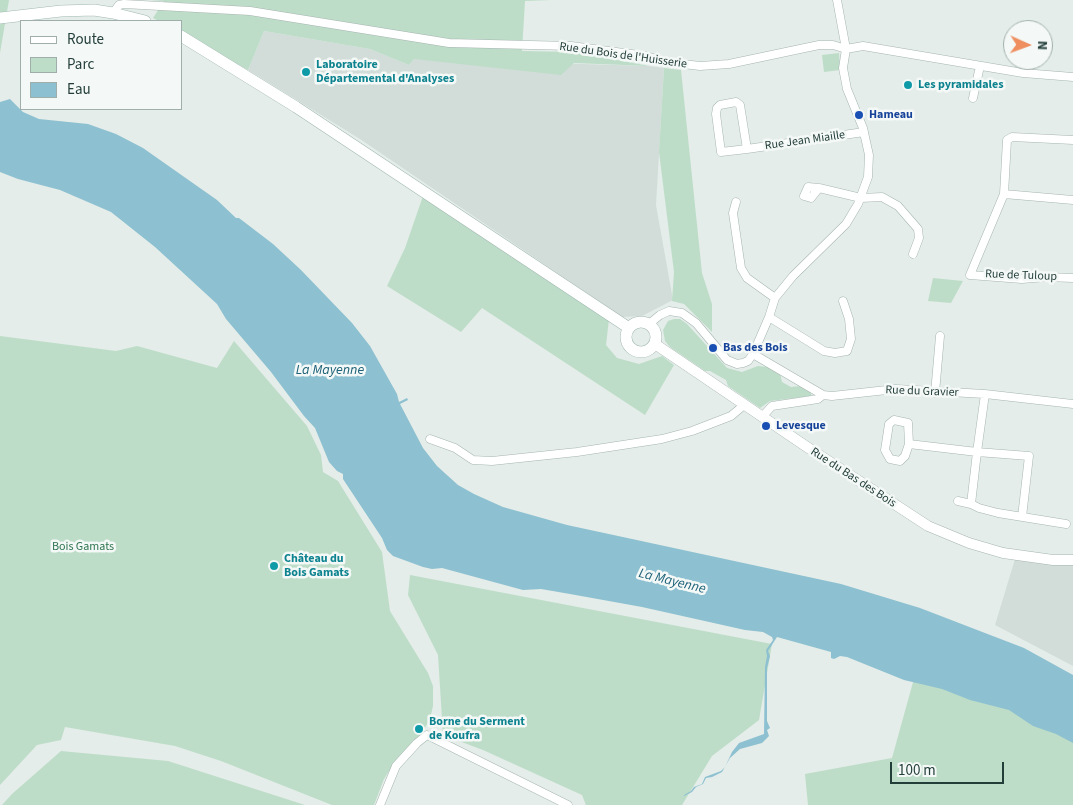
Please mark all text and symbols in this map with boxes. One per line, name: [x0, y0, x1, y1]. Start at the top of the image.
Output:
legend: [20, 20, 182, 110]
north arrow: [1003, 20, 1053, 70]
text: Route: [67, 29, 104, 50]
street label: Rue du Bois de l'Huisserie: [558, 40, 688, 72]
text: N: [1032, 40, 1052, 50]
text: Parc: [67, 54, 94, 75]
place label: Laboratoire Départemental d'Analyses: [316, 58, 454, 86]
marker: Laboratoire Départemental d'Analyses: [300, 66, 312, 78]
place label: Les pyramidales: [918, 78, 1004, 92]
text: Eau: [67, 79, 91, 100]
marker: Les pyramidales: [902, 79, 914, 91]
place label: Hameau: [869, 108, 913, 122]
marker: Hameau: [853, 109, 865, 121]
street label: Rue Jean Miaille: [764, 128, 846, 154]
street label: Rue de Tuloup: [985, 268, 1057, 284]
place label: Bas des Bois: [723, 341, 788, 355]
marker: Bas des Bois: [707, 342, 719, 354]
water label: La Mayenne: [296, 363, 364, 379]
street label: Rue du Gravier: [885, 384, 959, 400]
place label: Levesque: [776, 419, 826, 433]
marker: Levesque: [760, 420, 772, 432]
street label: Rue du Bas des Bois: [807, 445, 899, 511]
park label: Bois Gamats: [52, 540, 114, 554]
place label: Château du Bois Gamats: [284, 552, 349, 580]
marker: Château du Bois Gamats: [268, 560, 280, 572]
water label: La Mayenne: [637, 566, 707, 598]
place label: Borne du Serment de Koufra: [429, 715, 525, 743]
marker: Borne du Serment de Koufra: [413, 723, 425, 735]
scale bar: [893, 752, 1007, 784]
text: 100 m: [898, 760, 936, 781]

